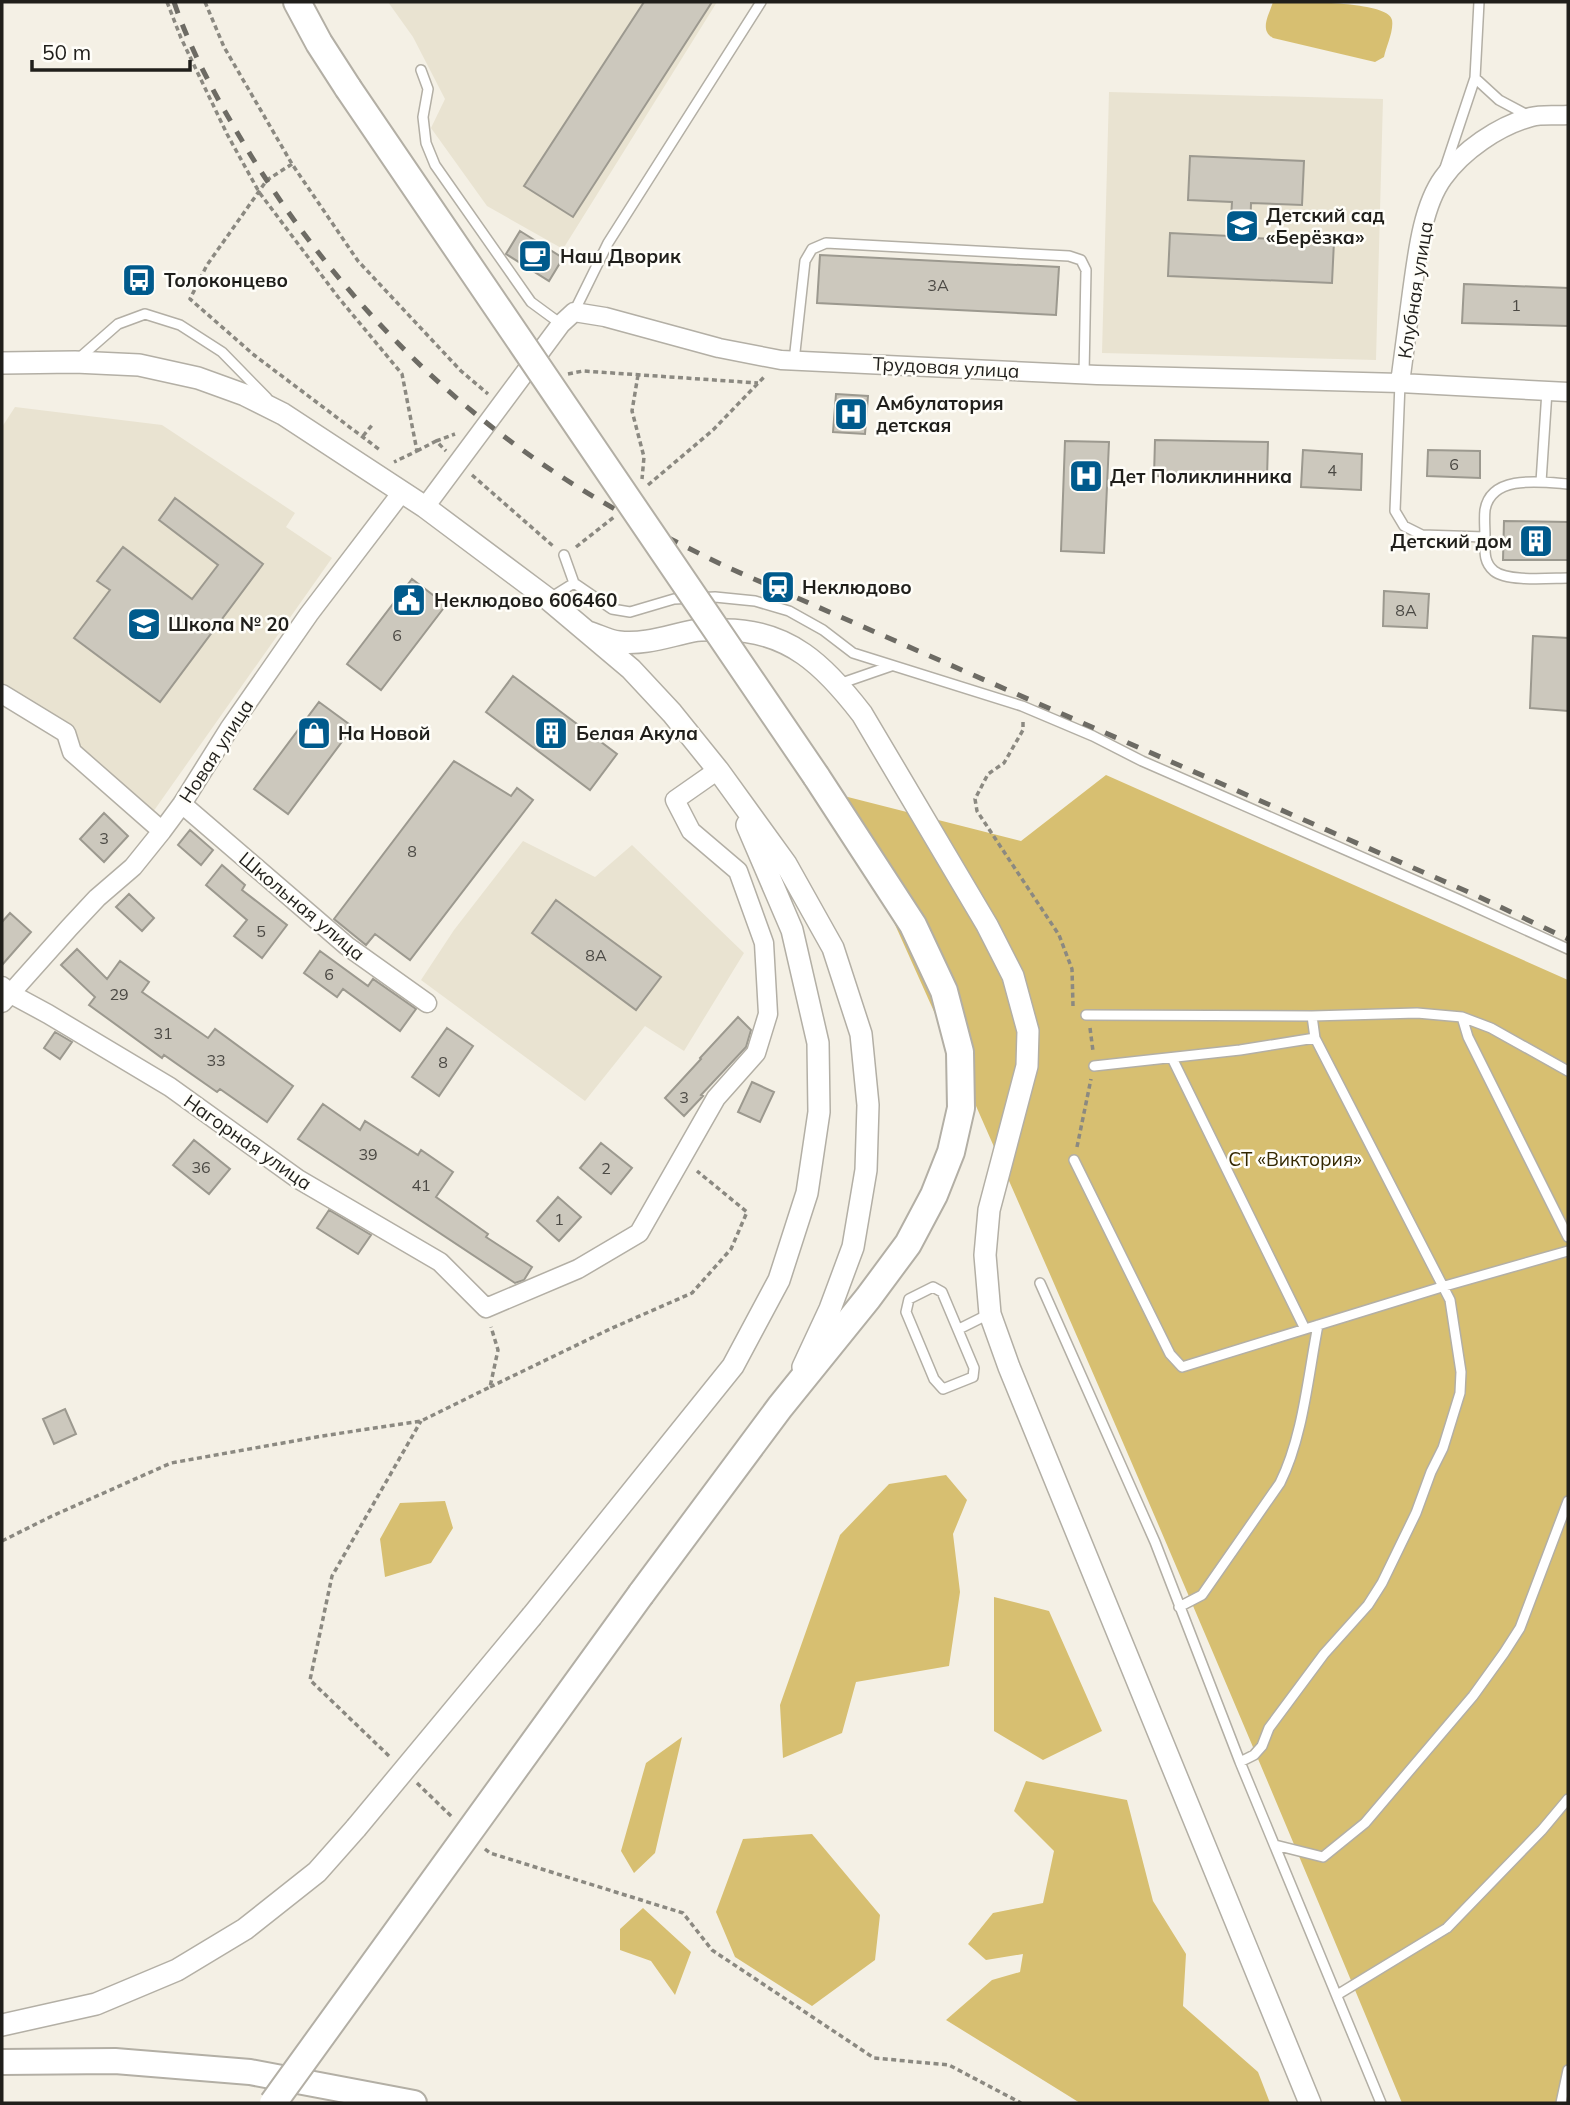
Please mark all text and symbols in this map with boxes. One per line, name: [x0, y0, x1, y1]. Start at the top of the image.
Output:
scale bar: [32, 28, 189, 72]
text: 50 m: [42, 39, 91, 65]
place label: Детский сад «Берёзка»: [1266, 203, 1385, 249]
school or university icon: Детский сад «Берёзка»: [1223, 207, 1261, 245]
street label: Клубная улица: [1392, 220, 1438, 360]
cafe icon: Наш Дворик: [516, 237, 554, 275]
place label: Наш Дворик: [560, 244, 681, 268]
bus stop icon: Толоконцево: [120, 261, 158, 299]
place label: Толоконцево: [164, 268, 288, 292]
house number: 3А: [927, 275, 949, 295]
house number: 1: [1511, 295, 1521, 315]
street label: Трудовая улица: [872, 351, 1020, 383]
place label: Амбулатория детская: [876, 391, 1004, 437]
hospital icon: Амбулатория детская: [832, 395, 870, 433]
house number: 6: [1449, 454, 1459, 474]
hospital icon: Дет Поликлинника: [1067, 457, 1105, 495]
house number: 4: [1327, 460, 1337, 480]
place label: Дет Поликлинника: [1110, 464, 1292, 488]
building icon: Детский дом: [1517, 522, 1555, 560]
place label: Детский дом: [1391, 529, 1512, 553]
station icon: Неклюдово: [759, 568, 797, 606]
place label: Неклюдово: [802, 575, 912, 599]
public building icon: Неклюдово 606460: [390, 581, 428, 619]
place label: Неклюдово 606460: [434, 588, 617, 612]
house number: 8А: [1395, 600, 1417, 620]
school or university icon: Школа № 20: [125, 605, 163, 643]
place label: Школа № 20: [168, 612, 289, 636]
house number: 6: [392, 625, 402, 645]
street label: Новая улица: [174, 695, 258, 807]
shop icon: На Новой: [295, 714, 333, 752]
building icon: Белая Акула: [532, 714, 570, 752]
place label: На Новой: [338, 721, 430, 745]
place label: Белая Акула: [576, 721, 698, 745]
house number: 3: [99, 828, 109, 848]
house number: 8: [407, 841, 417, 861]
street label: Школьная улица: [234, 846, 370, 966]
house number: 5: [256, 921, 266, 941]
house number: 8А: [585, 945, 607, 965]
house number: 6: [324, 964, 334, 984]
house number: 29: [109, 984, 129, 1004]
house number: 31: [153, 1023, 173, 1043]
house number: 33: [206, 1050, 226, 1070]
house number: 8: [438, 1052, 448, 1072]
house number: 3: [679, 1087, 689, 1107]
street label: Нагорная улица: [179, 1089, 317, 1195]
house number: 39: [358, 1144, 378, 1164]
park label: СТ «Виктория»: [1228, 1147, 1362, 1171]
house number: 36: [191, 1157, 211, 1177]
house number: 2: [601, 1158, 611, 1178]
house number: 41: [411, 1175, 431, 1195]
house number: 1: [554, 1209, 564, 1229]

